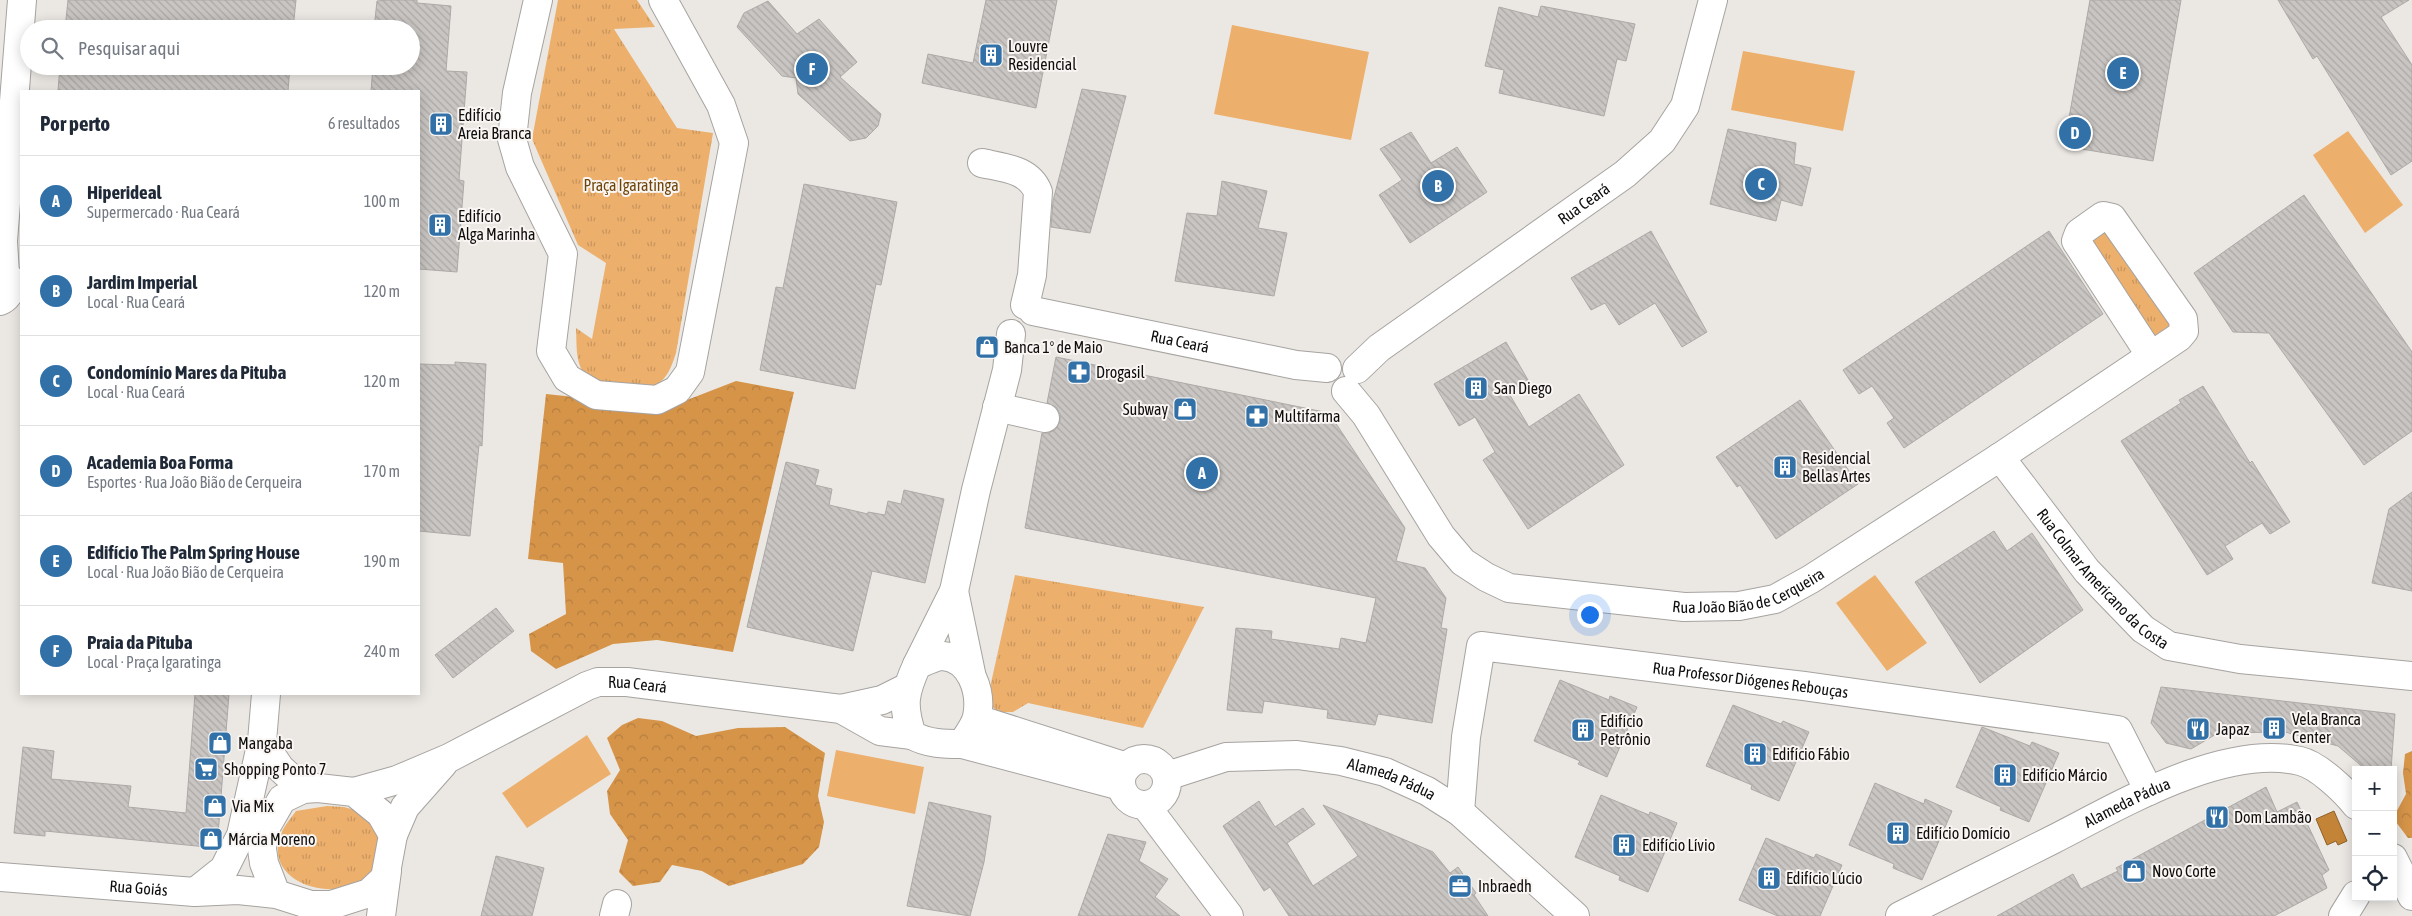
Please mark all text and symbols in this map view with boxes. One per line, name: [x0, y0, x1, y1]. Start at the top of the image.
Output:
search box: [20, 20, 420, 75]
icon: search: [38, 34, 66, 62]
text: Pesquisar aqui: [78, 37, 180, 59]
place label: Louvre Residencial: [1008, 37, 1077, 73]
building icon: Louvre Residencial: [978, 42, 1004, 68]
pin: F: [796, 50, 828, 88]
pin: E: [2107, 54, 2139, 92]
place label: Edifício Areia Branca: [458, 106, 532, 142]
text: Por perto: [40, 111, 110, 135]
building icon: Edifício Areia Branca: [428, 111, 454, 137]
text: 6 resultados: [328, 114, 400, 132]
pin: D: [2059, 114, 2091, 152]
pin: C: [1745, 165, 1777, 203]
pin: B: [1422, 167, 1454, 205]
park label: Praça Igaratinga: [583, 176, 679, 195]
street label: Rua Ceará: [1554, 179, 1613, 228]
text: Hiperideal: [87, 181, 162, 203]
text: A: [52, 192, 60, 210]
text: 100 m: [364, 192, 400, 210]
text: Supermercado · Rua Ceará: [87, 203, 240, 221]
place label: Edifício Alga Marinha: [458, 207, 536, 244]
building icon: Edifício Alga Marinha: [427, 212, 453, 238]
text: Jardim Imperial: [87, 271, 197, 293]
text: B: [52, 282, 60, 300]
text: 120 m: [364, 282, 400, 300]
text: Local · Rua Ceará: [87, 293, 185, 311]
street label: Rua Ceará: [1149, 326, 1211, 356]
shop icon: Banca 1° de Maio: [974, 334, 1000, 360]
place label: Banca 1° de Maio: [1004, 338, 1103, 356]
pharmacy icon: Drogasil: [1066, 359, 1092, 385]
text: Condomínio Mares da Pituba: [87, 361, 286, 383]
place label: Drogasil: [1096, 363, 1146, 382]
text: C: [52, 372, 60, 390]
text: 120 m: [364, 372, 400, 390]
building icon: San Diego: [1463, 375, 1489, 401]
place label: San Diego: [1494, 379, 1552, 398]
text: Local · Rua Ceará: [87, 383, 185, 401]
shop icon: Subway: [1172, 396, 1198, 422]
place label: Subway: [1123, 400, 1168, 419]
pharmacy icon: Multifarma: [1244, 403, 1270, 429]
place label: Multifarma: [1274, 407, 1341, 425]
place label: Residencial Bellas Artes: [1802, 449, 1871, 485]
text: Academia Boa Forma: [87, 451, 233, 473]
pin: A: [1186, 454, 1218, 492]
building icon: Residencial Bellas Artes: [1772, 454, 1798, 480]
text: D: [52, 462, 60, 480]
text: 170 m: [364, 462, 400, 480]
text: Esportes · Rua João Bião de Cerqueira: [87, 473, 302, 491]
street label: Rua Colmar Americano da Costa: [2034, 505, 2172, 652]
text: Edifício The Palm Spring House: [87, 541, 300, 563]
text: E: [53, 552, 59, 570]
text: 190 m: [364, 552, 400, 570]
text: Local · Rua João Bião de Cerqueira: [87, 563, 284, 581]
street label: Rua João Bião de Cerqueira: [1671, 564, 1827, 616]
your location: [1577, 602, 1603, 628]
text: Praia da Pituba: [87, 631, 193, 653]
text: F: [53, 642, 59, 660]
text: 240 m: [364, 642, 400, 660]
text: Local · Praça Igaratinga: [87, 653, 221, 671]
street label: Rua Professor Diógenes Rebouças: [1652, 658, 1850, 701]
street label: Rua Ceará: [608, 673, 668, 696]
place label: Vela Branca Center: [2292, 710, 2361, 746]
place label: Edifício Petrônio: [1600, 712, 1651, 748]
building icon: Vela Branca Center: [2261, 715, 2287, 741]
restaurant icon: Japaz: [2185, 716, 2211, 742]
building icon: Edifício Petrônio: [1570, 717, 1596, 743]
place label: Japaz: [2216, 720, 2250, 739]
shop icon: Mangaba: [207, 730, 233, 756]
place label: Mangaba: [238, 734, 293, 753]
building icon: Edifício Fábio: [1742, 741, 1768, 767]
place label: Edifício Fábio: [1772, 745, 1850, 763]
street label: Alameda Pádua: [1346, 754, 1439, 803]
supermarket icon: Shopping Ponto 7: [193, 756, 219, 782]
place label: Shopping Ponto 7: [224, 760, 326, 779]
building icon: Edifício Márcio: [1992, 762, 2018, 788]
place label: Edifício Márcio: [2022, 766, 2108, 784]
map controls: [2352, 766, 2397, 901]
button: +: [2352, 766, 2397, 811]
street label: Alameda Pádua: [2081, 774, 2173, 831]
shop icon: Via Mix: [202, 793, 228, 819]
place label: Via Mix: [232, 797, 275, 815]
restaurant icon: Dom Lambão: [2204, 804, 2230, 830]
place label: Dom Lambão: [2234, 808, 2312, 826]
button: −: [2352, 811, 2397, 856]
building icon: Edifício Domício: [1885, 820, 1911, 846]
place label: Edifício Domício: [1916, 824, 2010, 842]
shop icon: Márcia Moreno: [198, 826, 224, 852]
place label: Márcia Moreno: [228, 830, 316, 848]
building icon: Edifício Lívio: [1611, 832, 1637, 858]
place label: Edifício Lívio: [1642, 836, 1715, 854]
button: locate: [2352, 856, 2397, 901]
shop icon: Novo Corte: [2121, 858, 2147, 884]
place label: Novo Corte: [2152, 862, 2216, 880]
building icon: Edifício Lúcio: [1756, 865, 1782, 891]
place label: Edifício Lúcio: [1786, 869, 1863, 887]
office icon: Inbraedh: [1447, 873, 1473, 899]
street label: Rua Goiás: [109, 876, 169, 899]
place label: Inbraedh: [1478, 877, 1532, 895]

